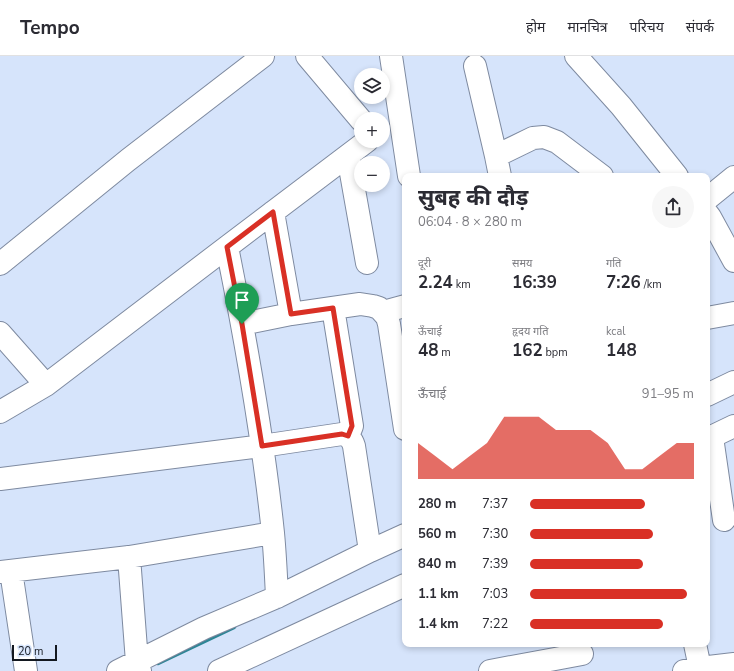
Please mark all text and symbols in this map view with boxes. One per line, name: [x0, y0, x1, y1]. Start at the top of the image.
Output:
text: Tempo: [20, 15, 80, 41]
text: होम: [526, 18, 545, 37]
text: मानचित्र: [567, 18, 608, 37]
text: परिचय: [630, 18, 664, 37]
text: संपर्क: [686, 18, 714, 37]
map controls: [354, 68, 390, 192]
button: layers: [354, 68, 390, 104]
button: +: [354, 112, 390, 148]
button: −: [354, 156, 390, 192]
text: सुबह की दौड़: [418, 183, 528, 213]
button: share: [652, 186, 694, 228]
text: 06:04 · 8 × 280 m: [418, 213, 522, 231]
text: दूरी: [418, 256, 431, 271]
text: समय: [512, 256, 532, 271]
text: गति: [606, 256, 621, 271]
text: 2.24: [418, 271, 453, 294]
text: 16:39: [512, 271, 557, 294]
text: 7:26: [606, 271, 641, 294]
text: km: [453, 277, 471, 292]
text: /km: [641, 277, 662, 292]
pin: [225, 283, 259, 324]
icon: arrive: [231, 289, 253, 311]
text: ऊँचाई: [418, 324, 442, 339]
text: हृदय गति: [512, 324, 548, 339]
text: kcal: [606, 324, 626, 339]
text: 48: [418, 339, 438, 362]
text: 162: [512, 339, 543, 362]
text: 148: [606, 339, 637, 362]
text: m: [438, 345, 451, 360]
text: bpm: [543, 345, 568, 360]
text: ऊँचाई: [418, 385, 446, 403]
text: 91–95 m: [642, 385, 694, 403]
text: 280 m: [418, 495, 456, 513]
text: 7:37: [482, 495, 508, 513]
text: 560 m: [418, 525, 456, 543]
text: 7:30: [482, 525, 508, 543]
text: 840 m: [418, 555, 456, 573]
text: 7:39: [482, 555, 508, 573]
text: 1.1 km: [418, 585, 459, 603]
text: 7:03: [482, 585, 508, 603]
text: 1.4 km: [418, 615, 459, 633]
text: 7:22: [482, 615, 508, 633]
scale bar: [12, 643, 57, 662]
text: 20 m: [18, 644, 43, 659]

